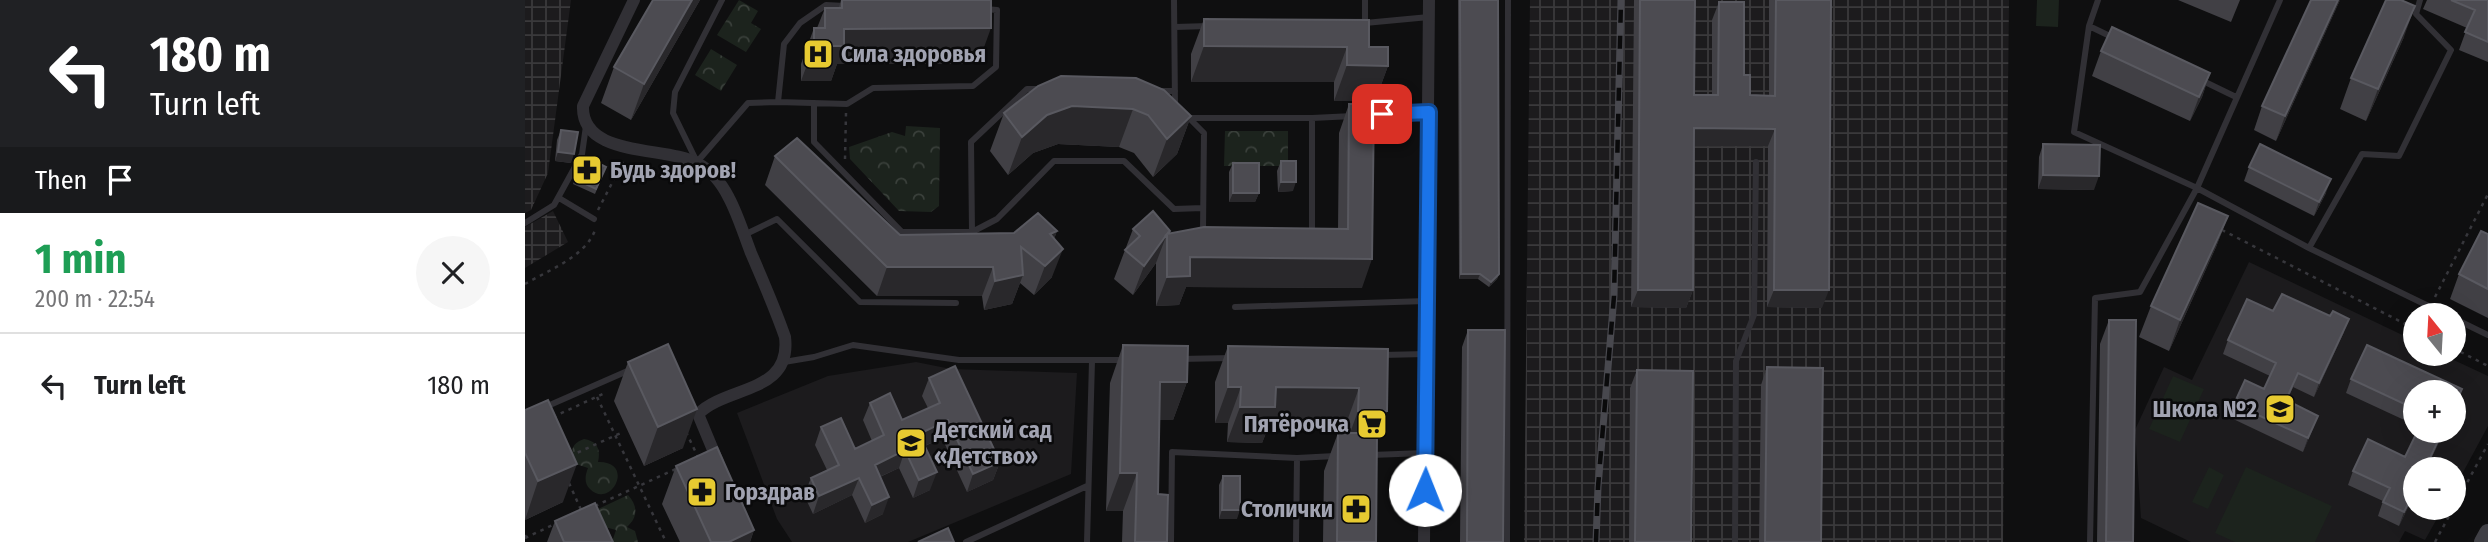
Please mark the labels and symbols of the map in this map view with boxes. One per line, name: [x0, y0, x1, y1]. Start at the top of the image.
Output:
hospital icon: Сила здоровья: [801, 37, 835, 71]
place label: Сила здоровья: [841, 40, 986, 68]
pin: [1352, 84, 1412, 144]
pharmacy icon: Будь здоров!: [570, 153, 604, 187]
place label: Будь здоров!: [610, 156, 736, 184]
north arrow: [2403, 303, 2466, 366]
school or university icon: Школа №2: [2263, 392, 2297, 426]
place label: Школа №2: [2153, 395, 2257, 423]
supermarket icon: Пятёрочка: [1355, 407, 1389, 441]
place label: Пятёрочка: [1244, 410, 1349, 438]
place label: Детский сад «Детство»: [933, 416, 1052, 470]
school or university icon: Детский сад «Детство»: [894, 426, 928, 460]
position arrow: [1388, 453, 1462, 527]
pharmacy icon: Горздрав: [685, 475, 719, 509]
place label: Горздрав: [725, 478, 815, 506]
pharmacy icon: Столички: [1339, 492, 1373, 526]
place label: Столички: [1241, 495, 1333, 523]

